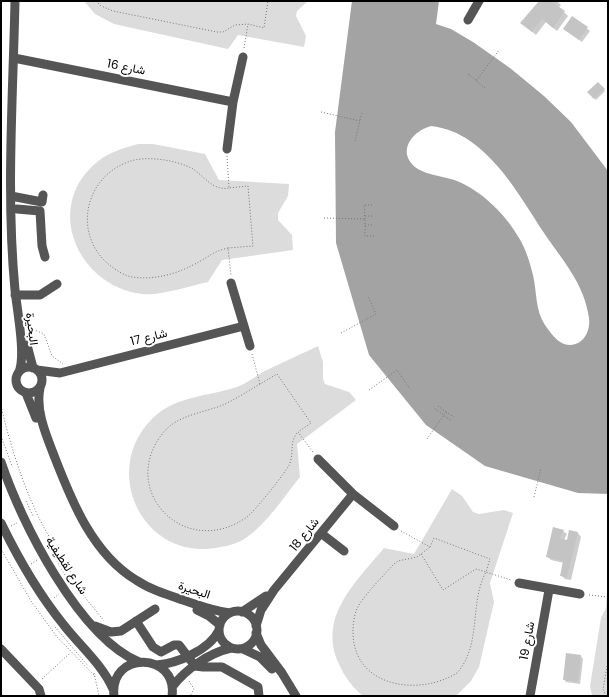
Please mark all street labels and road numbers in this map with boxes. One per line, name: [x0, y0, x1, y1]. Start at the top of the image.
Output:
street label: شارع 16: [106, 57, 146, 79]
street label: البحيرة: [22, 312, 40, 346]
street label: شارع 17: [129, 326, 169, 350]
street label: شارع 18: [287, 515, 323, 555]
street label: شارع لقطيفية: [42, 535, 90, 597]
street label: البحيرة: [176, 579, 212, 603]
street label: شارع 19: [518, 621, 538, 661]

